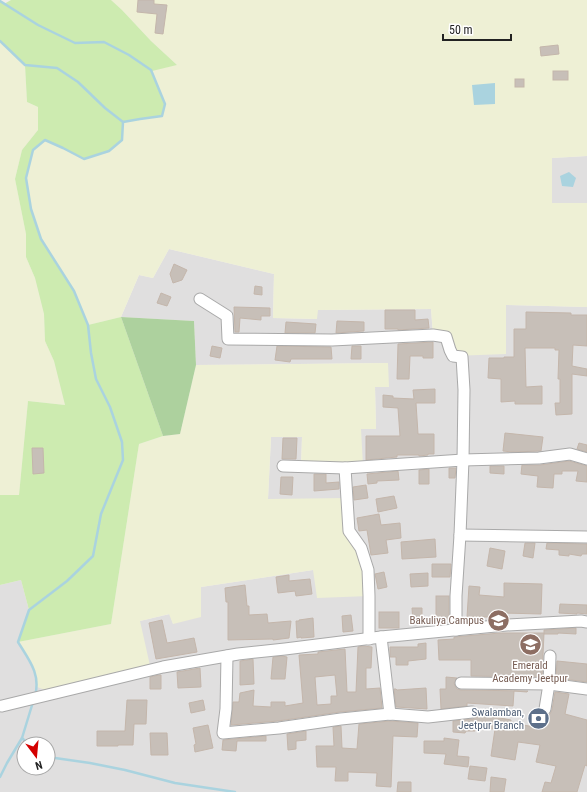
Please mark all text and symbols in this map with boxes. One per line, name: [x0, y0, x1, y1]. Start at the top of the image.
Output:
scale bar: [443, 16, 511, 42]
text: 50 m: [449, 23, 473, 37]
school or university icon: Bakuliya Campus: [486, 607, 512, 633]
place label: Bakuliya Campus: [410, 614, 484, 627]
school or university icon: Emerald Academy Jeetpur: [517, 632, 543, 658]
place label: Emerald Academy Jeetpur: [492, 659, 568, 685]
bank icon: Swalamban, Jeetpur Branch: [526, 705, 552, 731]
place label: Swalamban, Jeetpur Branch: [458, 706, 524, 732]
north arrow: [16, 736, 56, 776]
text: N: [33, 758, 44, 772]

